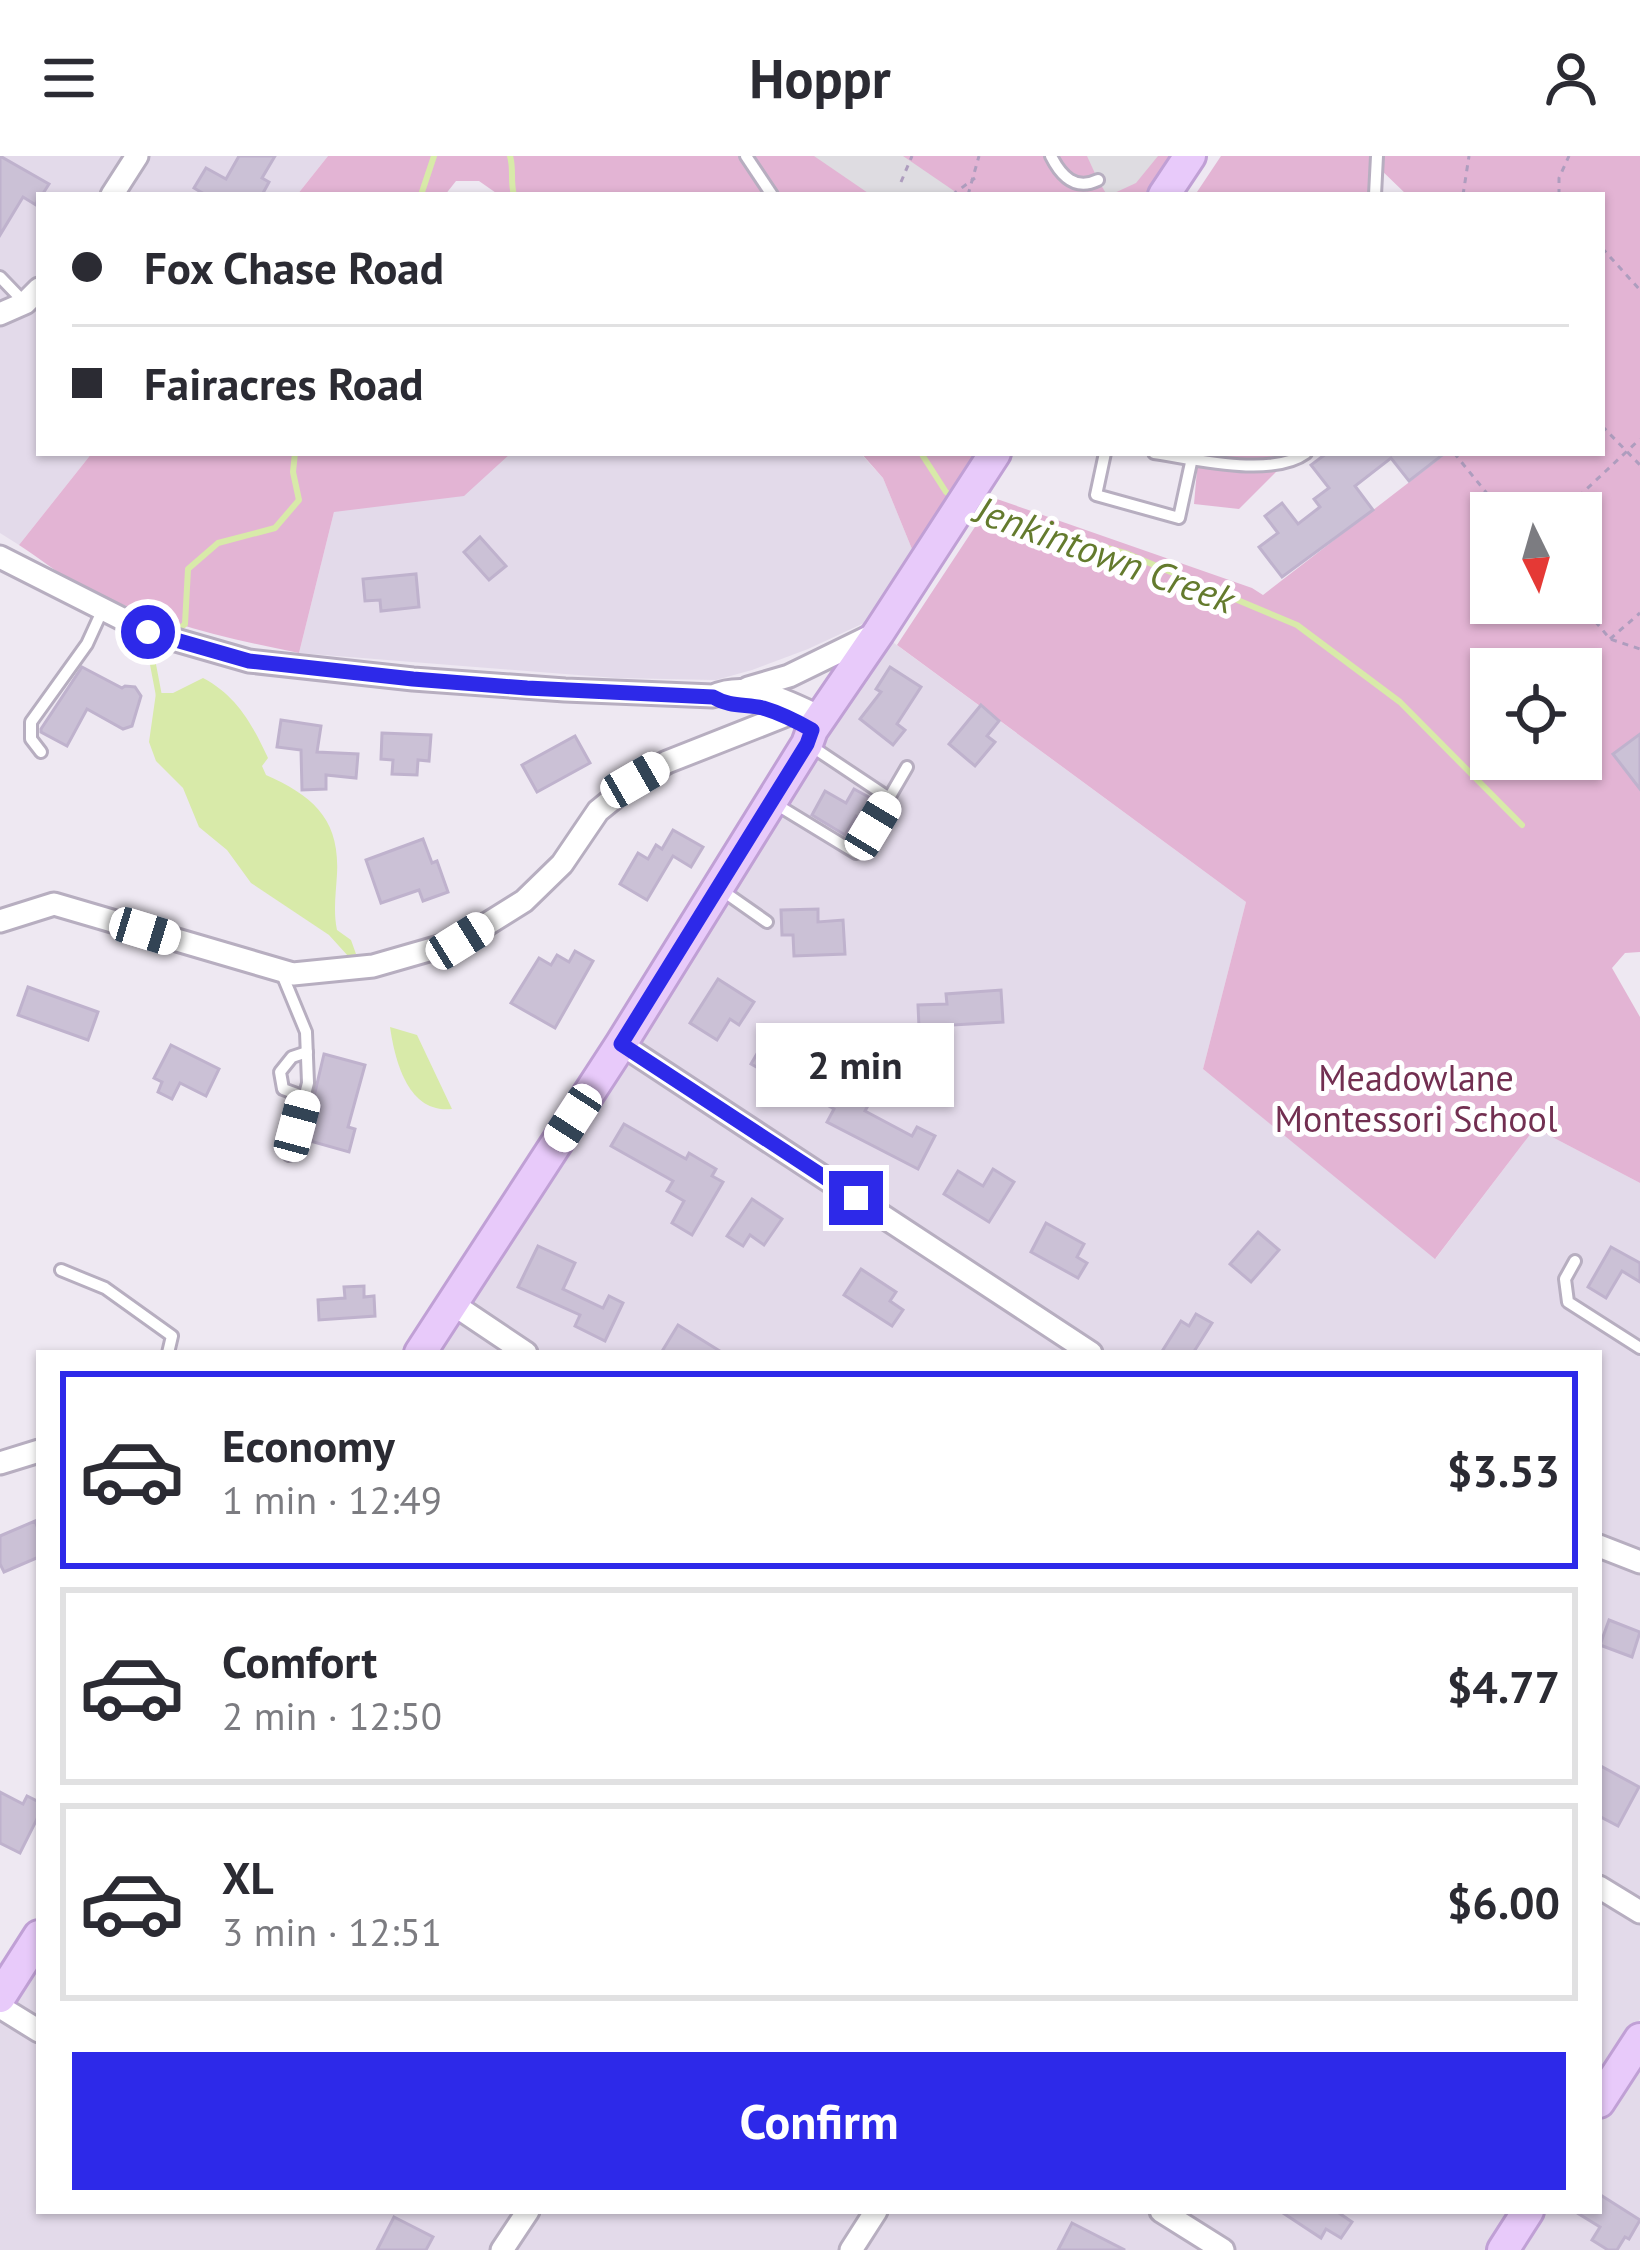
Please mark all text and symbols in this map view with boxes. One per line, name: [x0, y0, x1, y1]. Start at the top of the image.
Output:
text: Hoppr: [749, 43, 891, 113]
icon: menu: [36, 45, 102, 111]
icon: person: [1538, 45, 1604, 111]
text: Fox Chase Road: [144, 238, 444, 296]
text: Fairacres Road: [144, 354, 424, 412]
water label: Jenkintown Creek: [965, 482, 1243, 625]
north arrow: [1470, 492, 1602, 624]
map controls: [1470, 492, 1602, 780]
route start: [121, 605, 175, 659]
button: locate: [1470, 648, 1602, 780]
car: [595, 746, 675, 814]
car: [839, 786, 907, 866]
car: [105, 903, 185, 959]
car: [420, 907, 500, 975]
callout: 2 min: [757, 1024, 955, 1108]
text: 2 min: [807, 1039, 903, 1090]
park label: Meadowlane Montessori School: [1275, 1054, 1558, 1142]
car: [538, 1078, 608, 1158]
car: [270, 1087, 324, 1165]
route end: [829, 1171, 883, 1225]
icon: car: [78, 1416, 186, 1524]
text: Economy: [222, 1416, 395, 1474]
text: $3.53: [1447, 1441, 1560, 1499]
text: 1 min · 12:49: [222, 1474, 442, 1525]
icon: car: [78, 1632, 186, 1740]
text: Comfort: [222, 1632, 377, 1690]
text: $4.77: [1447, 1657, 1560, 1715]
text: 2 min · 12:50: [222, 1690, 442, 1741]
icon: car: [78, 1848, 186, 1956]
text: XL: [222, 1848, 274, 1906]
text: $6.00: [1447, 1873, 1560, 1931]
text: 3 min · 12:51: [222, 1906, 442, 1957]
button: Confirm: [72, 2052, 1566, 2190]

